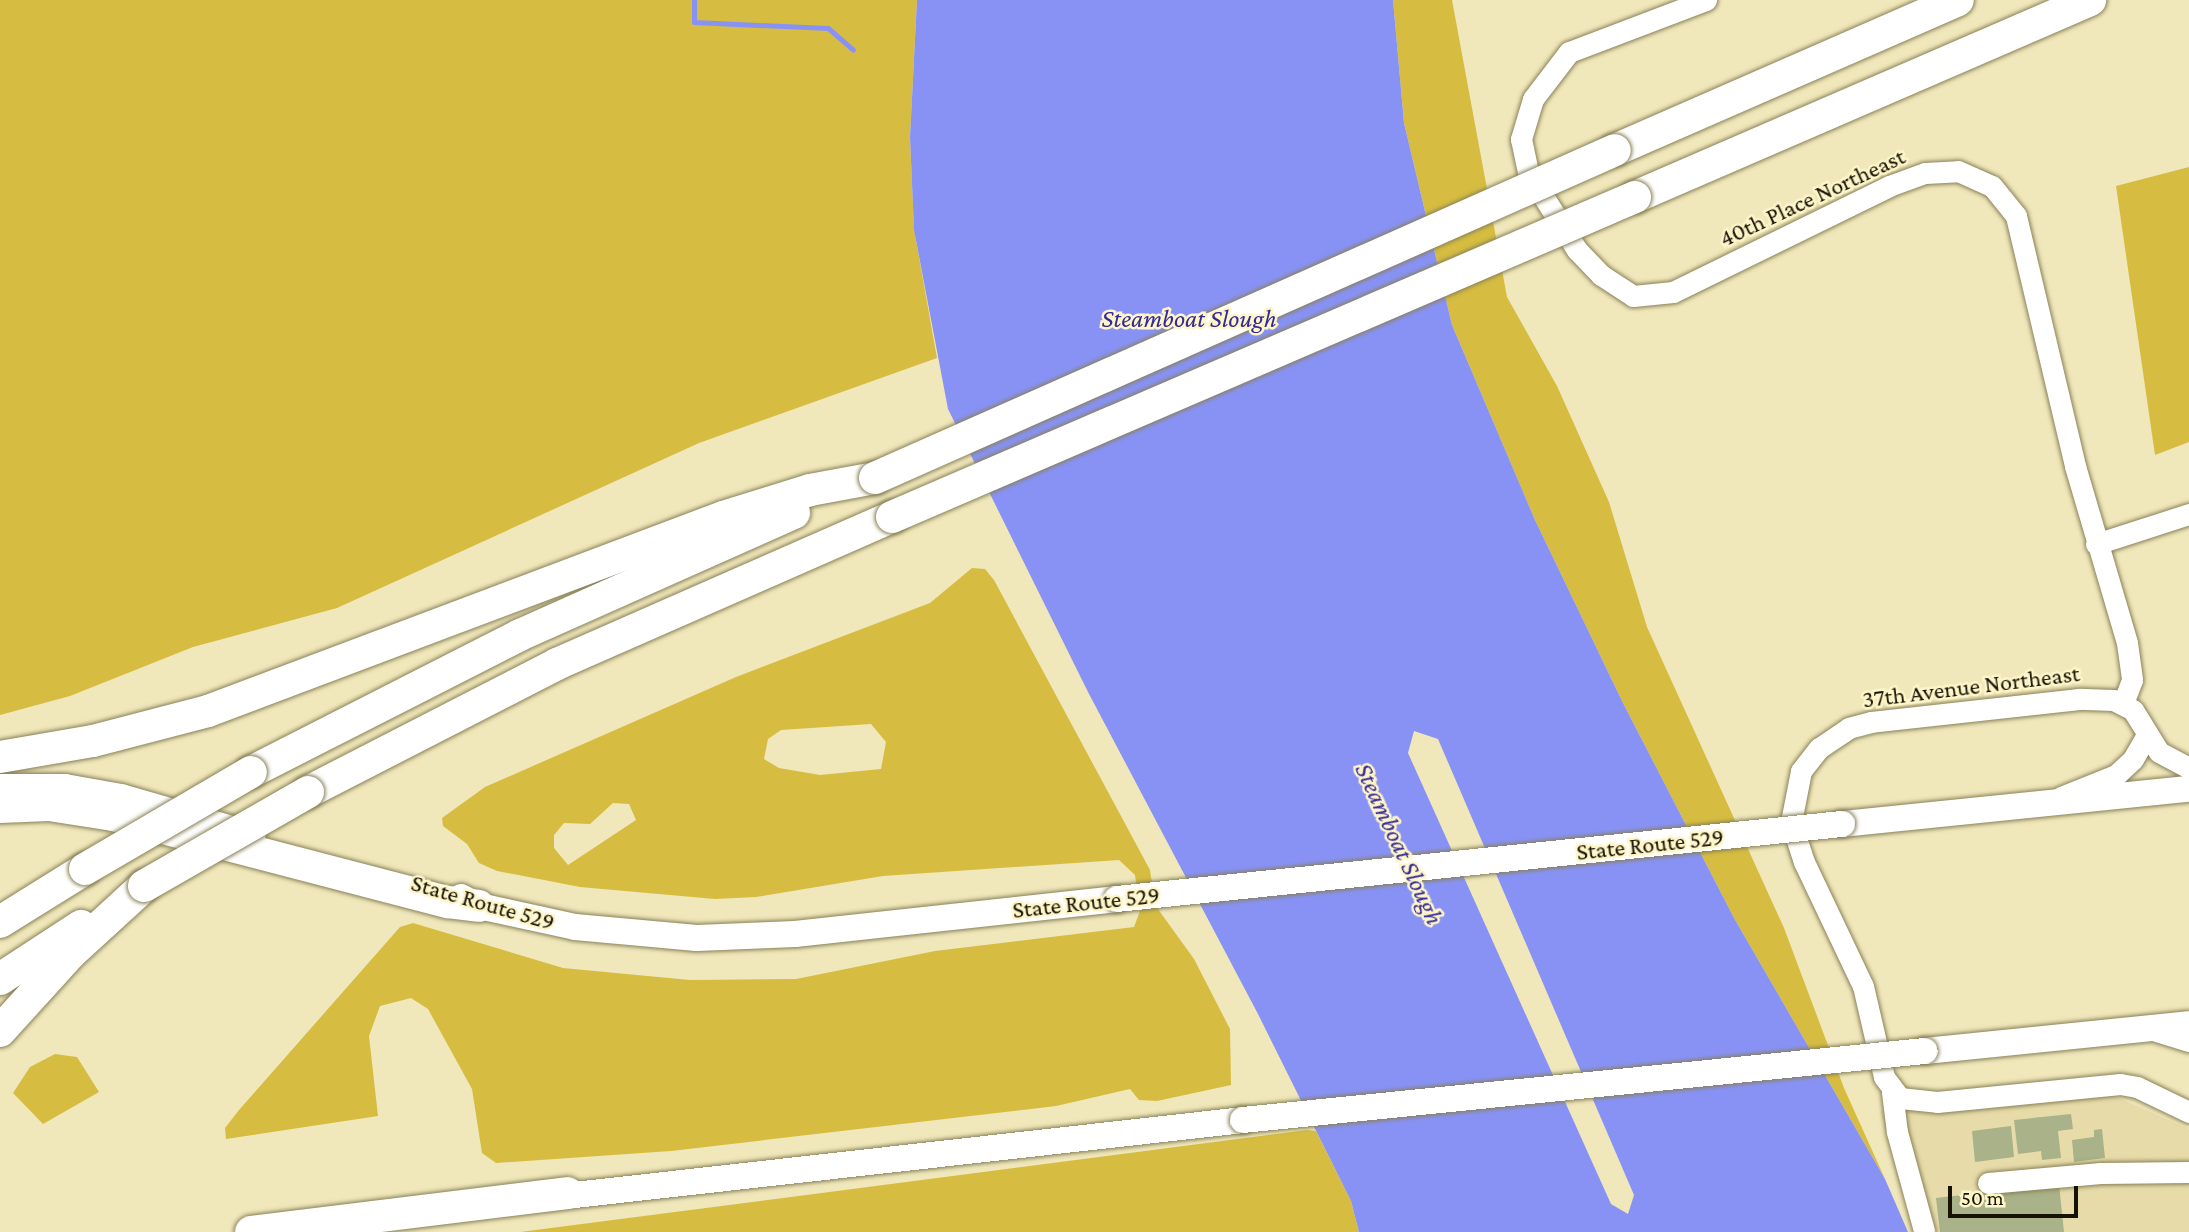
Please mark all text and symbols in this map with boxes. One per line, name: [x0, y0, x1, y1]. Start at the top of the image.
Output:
street label: 40th Place Northeast: [1715, 141, 1909, 253]
water label: Steamboat Slough: [1102, 303, 1276, 335]
street label: 37th Avenue Northeast: [1861, 658, 2081, 714]
water label: Steamboat Slough: [1348, 758, 1450, 930]
street label: State Route 529: [1575, 822, 1725, 866]
street label: State Route 529: [408, 868, 558, 936]
street label: State Route 529: [1011, 880, 1161, 924]
scale bar: [1951, 1172, 2080, 1216]
text: 50 m: [1961, 1186, 2004, 1210]

